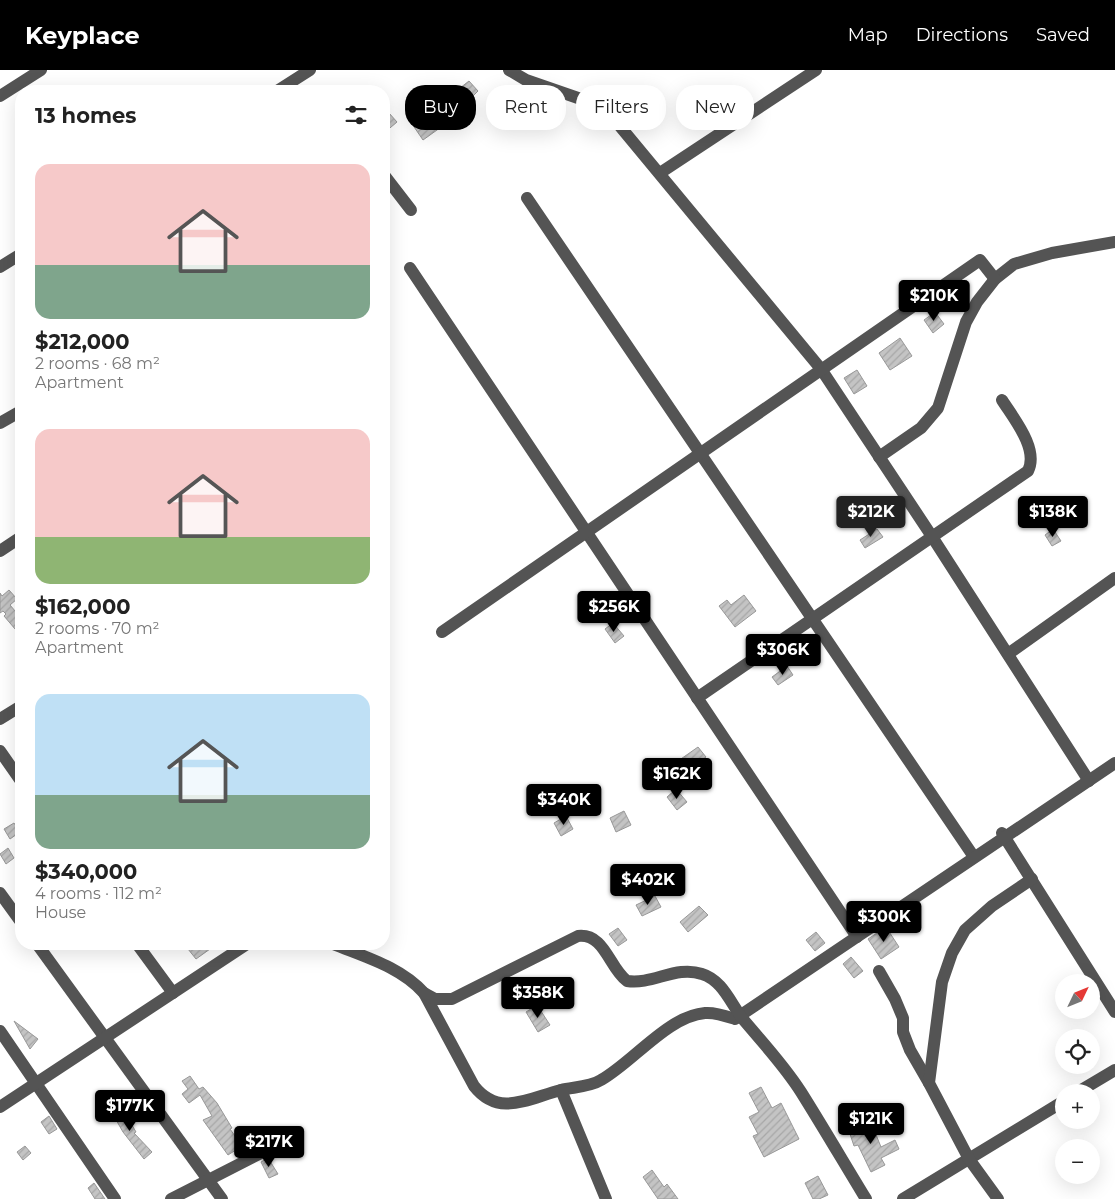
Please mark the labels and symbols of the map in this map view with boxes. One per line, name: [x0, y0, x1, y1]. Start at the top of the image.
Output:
pin: $210K: [899, 280, 969, 322]
pin: $212K: [836, 496, 906, 538]
pin: $138K: [1018, 496, 1088, 538]
pin: $256K: [579, 590, 649, 633]
pin: $306K: [748, 634, 818, 676]
pin: $162K: [642, 758, 712, 800]
pin: $340K: [529, 784, 599, 826]
pin: $402K: [613, 864, 683, 906]
pin: $300K: [849, 900, 919, 943]
north arrow: [1055, 974, 1100, 1019]
pin: $358K: [503, 976, 573, 1019]
pin: $177K: [95, 1090, 165, 1132]
pin: $121K: [836, 1102, 906, 1145]
pin: $217K: [234, 1126, 304, 1168]

